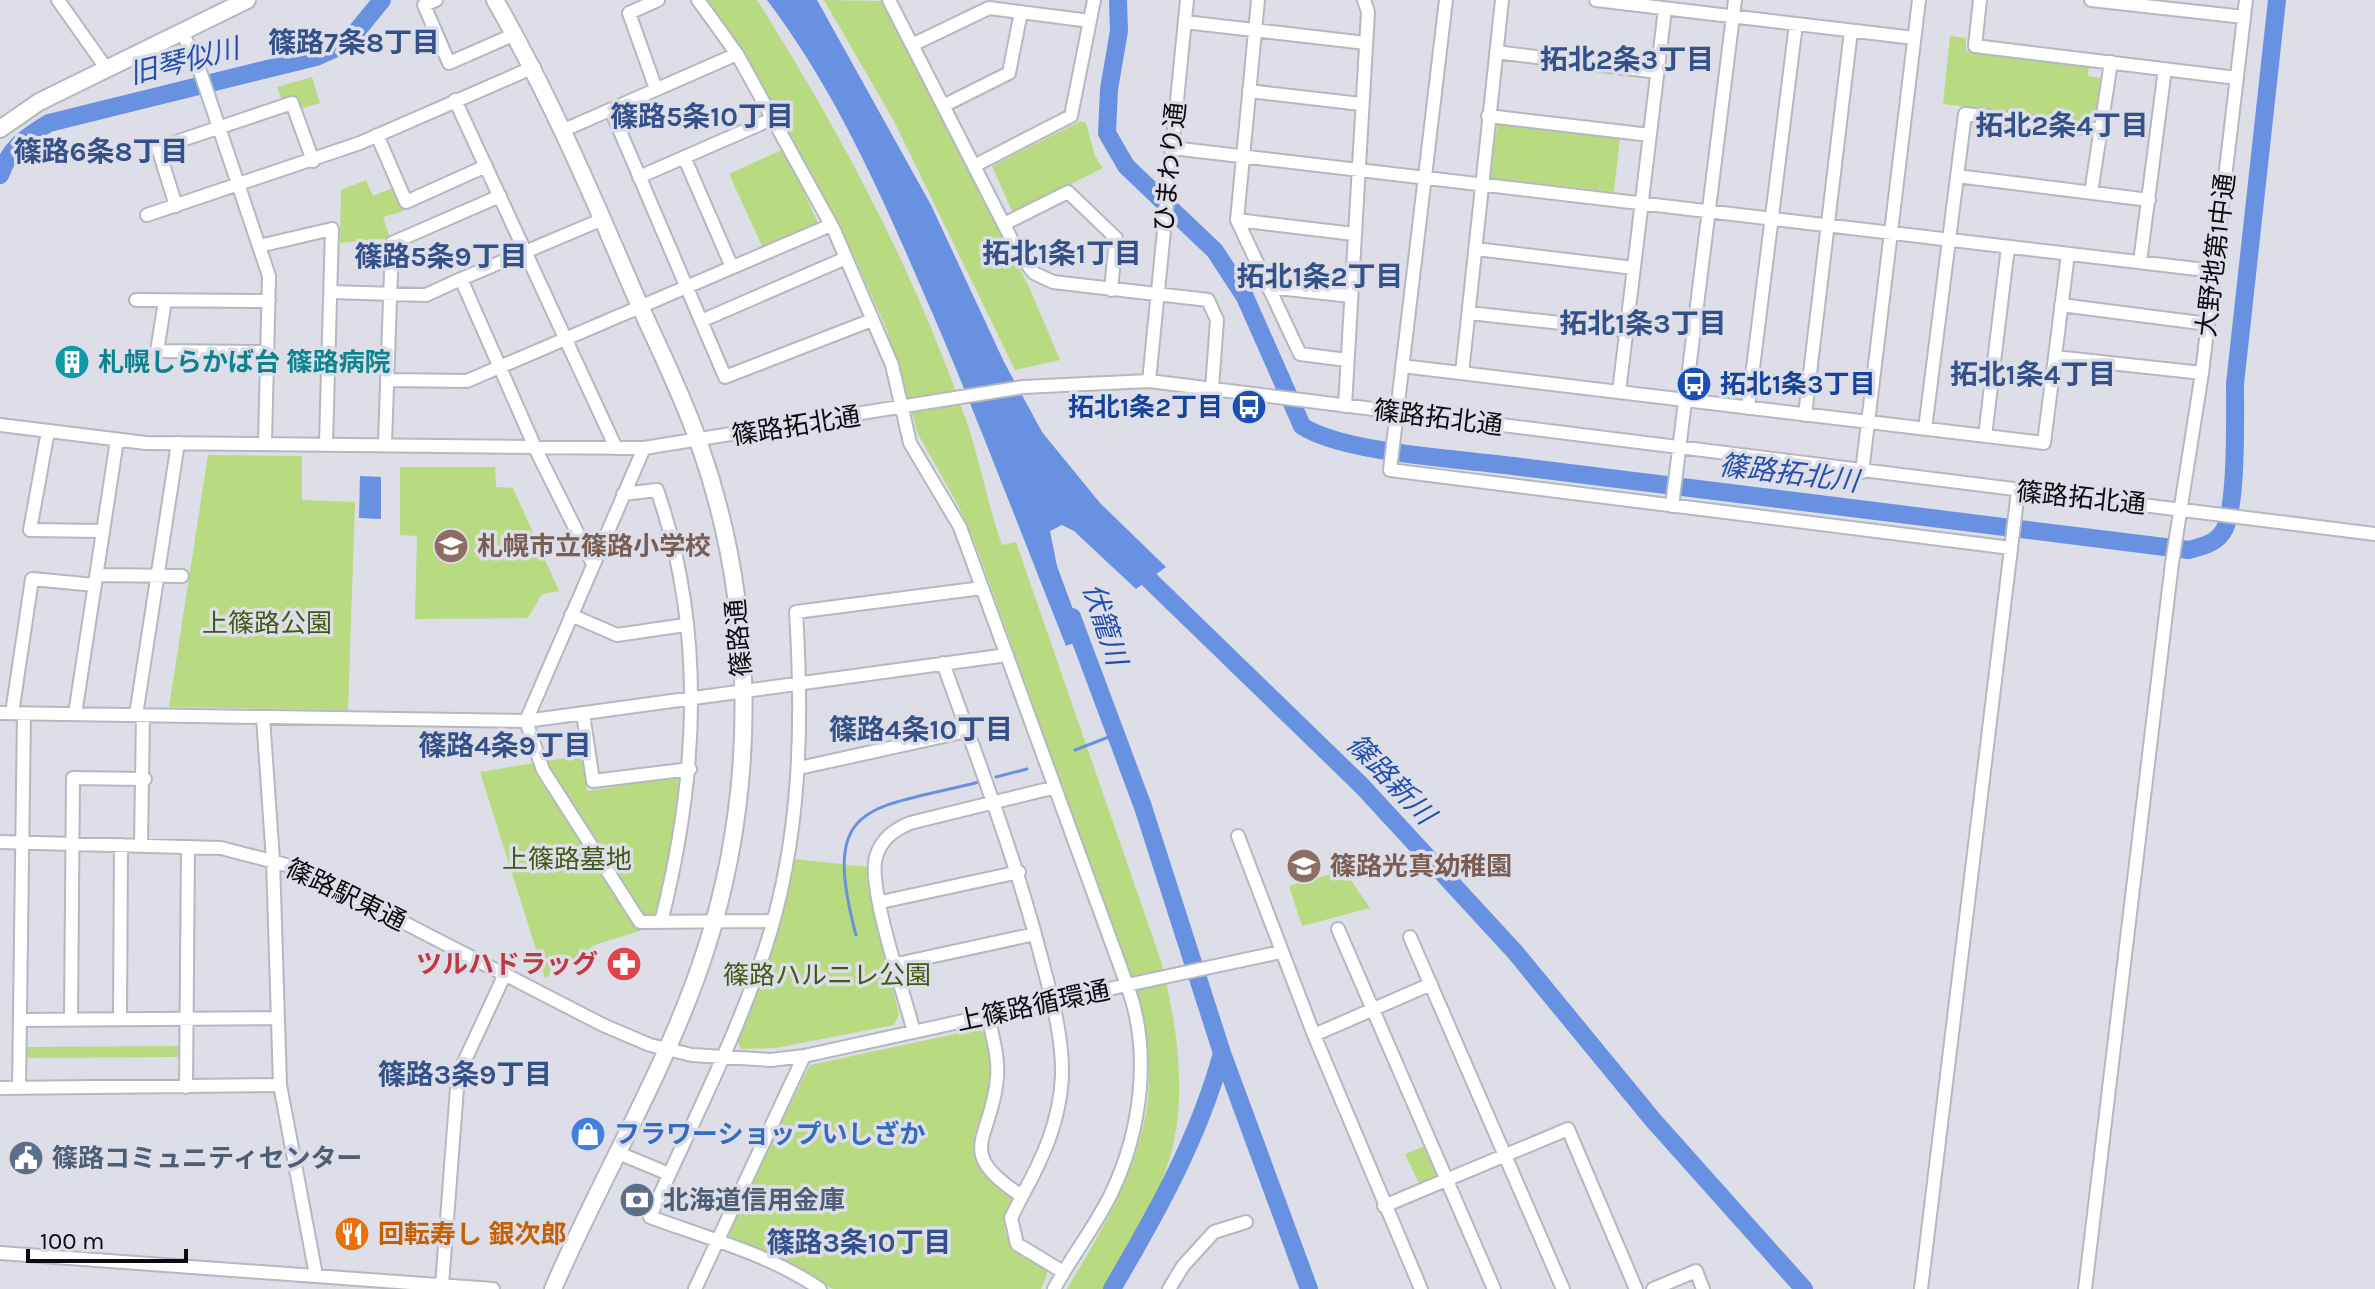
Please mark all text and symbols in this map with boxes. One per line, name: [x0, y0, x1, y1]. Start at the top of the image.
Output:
district label: 篠路7条8丁目: [268, 26, 440, 59]
water label: 旧琴似川: [126, 31, 245, 91]
district label: 拓北2条3丁目: [1540, 43, 1714, 76]
district label: 篠路5条10丁目: [610, 100, 794, 133]
street label: ひまわり通: [1148, 101, 1192, 233]
district label: 拓北2条4丁目: [1975, 109, 2149, 142]
district label: 篠路6条8丁目: [13, 135, 189, 168]
street label: 大野地第1中通: [2191, 171, 2241, 339]
district label: 拓北1条1丁目: [982, 237, 1142, 270]
district label: 篠路5条9丁目: [354, 240, 528, 273]
district label: 拓北1条2丁目: [1237, 260, 1403, 293]
district label: 拓北1条3丁目: [1559, 307, 1727, 340]
building icon: 札幌しらかば台 篠路病院: [53, 343, 91, 381]
place label: 札幌しらかば台 篠路病院: [98, 347, 391, 378]
district label: 拓北1条4丁目: [1950, 358, 2116, 391]
bus stop icon: 拓北1条3丁目: [1675, 365, 1713, 403]
place label: 拓北1条3丁目: [1720, 369, 1875, 400]
bus stop icon: 拓北1条2丁目: [1230, 388, 1268, 426]
place label: 拓北1条2丁目: [1068, 392, 1223, 423]
street label: 篠路拓北通: [1372, 395, 1504, 441]
street label: 篠路拓北通: [729, 401, 863, 451]
water label: 篠路拓北川: [1718, 448, 1863, 498]
street label: 篠路拓北通: [2015, 476, 2147, 520]
school or university icon: 札幌市立篠路小学校: [432, 527, 470, 565]
place label: 札幌市立篠路小学校: [477, 531, 711, 562]
water label: 伏籠川: [1076, 579, 1135, 672]
street label: 篠路通: [720, 598, 758, 678]
park label: 上篠路公園: [202, 608, 332, 639]
district label: 篠路4条10丁目: [829, 713, 1013, 746]
water label: 篠路新川: [1340, 727, 1444, 833]
district label: 篠路4条9丁目: [418, 729, 592, 762]
park label: 上篠路墓地: [502, 844, 632, 875]
school or university icon: 篠路光真幼稚園: [1285, 847, 1323, 885]
place label: 篠路光真幼稚園: [1330, 851, 1512, 882]
street label: 篠路駅東通: [281, 853, 411, 937]
pharmacy icon: ツルハドラッグ: [605, 945, 643, 983]
place label: ツルハドラッグ: [416, 949, 598, 980]
park label: 篠路ハルニレ公園: [723, 960, 931, 991]
street label: 上篠路循環通: [953, 975, 1113, 1037]
district label: 篠路3条9丁目: [378, 1058, 552, 1091]
shop icon: フラワーショップいしざか: [569, 1115, 607, 1153]
place label: フラワーショップいしざか: [614, 1119, 925, 1150]
public building icon: 篠路コミュニティセンター: [7, 1139, 45, 1177]
place label: 篠路コミュニティセンター: [52, 1143, 362, 1174]
bank icon: 北海道信用金庫: [618, 1181, 656, 1219]
place label: 北海道信用金庫: [663, 1185, 845, 1216]
scale bar: [28, 1213, 186, 1263]
restaurant icon: 回転寿し 銀次郎: [333, 1215, 371, 1253]
place label: 回転寿し 銀次郎: [378, 1219, 567, 1250]
district label: 篠路3条10丁目: [766, 1226, 952, 1259]
text: 100 m: [40, 1227, 105, 1255]

